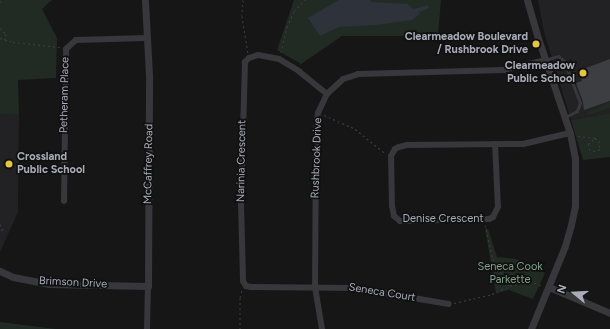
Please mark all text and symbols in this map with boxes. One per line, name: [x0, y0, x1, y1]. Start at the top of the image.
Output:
place label: Clearmeadow Boulevard / Rushbrook Drive: [405, 31, 528, 57]
marker: Clearmeadow Boulevard / Rushbrook Drive: [531, 39, 541, 49]
street label: Petheram Place: [58, 57, 72, 133]
place label: Clearmeadow Public School: [505, 60, 575, 86]
marker: Clearmeadow Public School: [578, 68, 588, 78]
street label: Rushbrook Drive: [309, 117, 325, 199]
street label: Narinia Crescent: [235, 120, 249, 202]
street label: McCaffrey Road: [142, 124, 156, 204]
place label: Crossland Public School: [17, 151, 85, 177]
marker: Crossland Public School: [4, 159, 14, 169]
street label: Denise Crescent: [402, 212, 484, 226]
park label: Seneca Cook Parkette: [477, 261, 543, 287]
north arrow: [554, 273, 594, 313]
street label: Brimson Drive: [39, 275, 107, 291]
street label: Seneca Court: [348, 281, 416, 305]
text: N: [555, 283, 570, 295]

